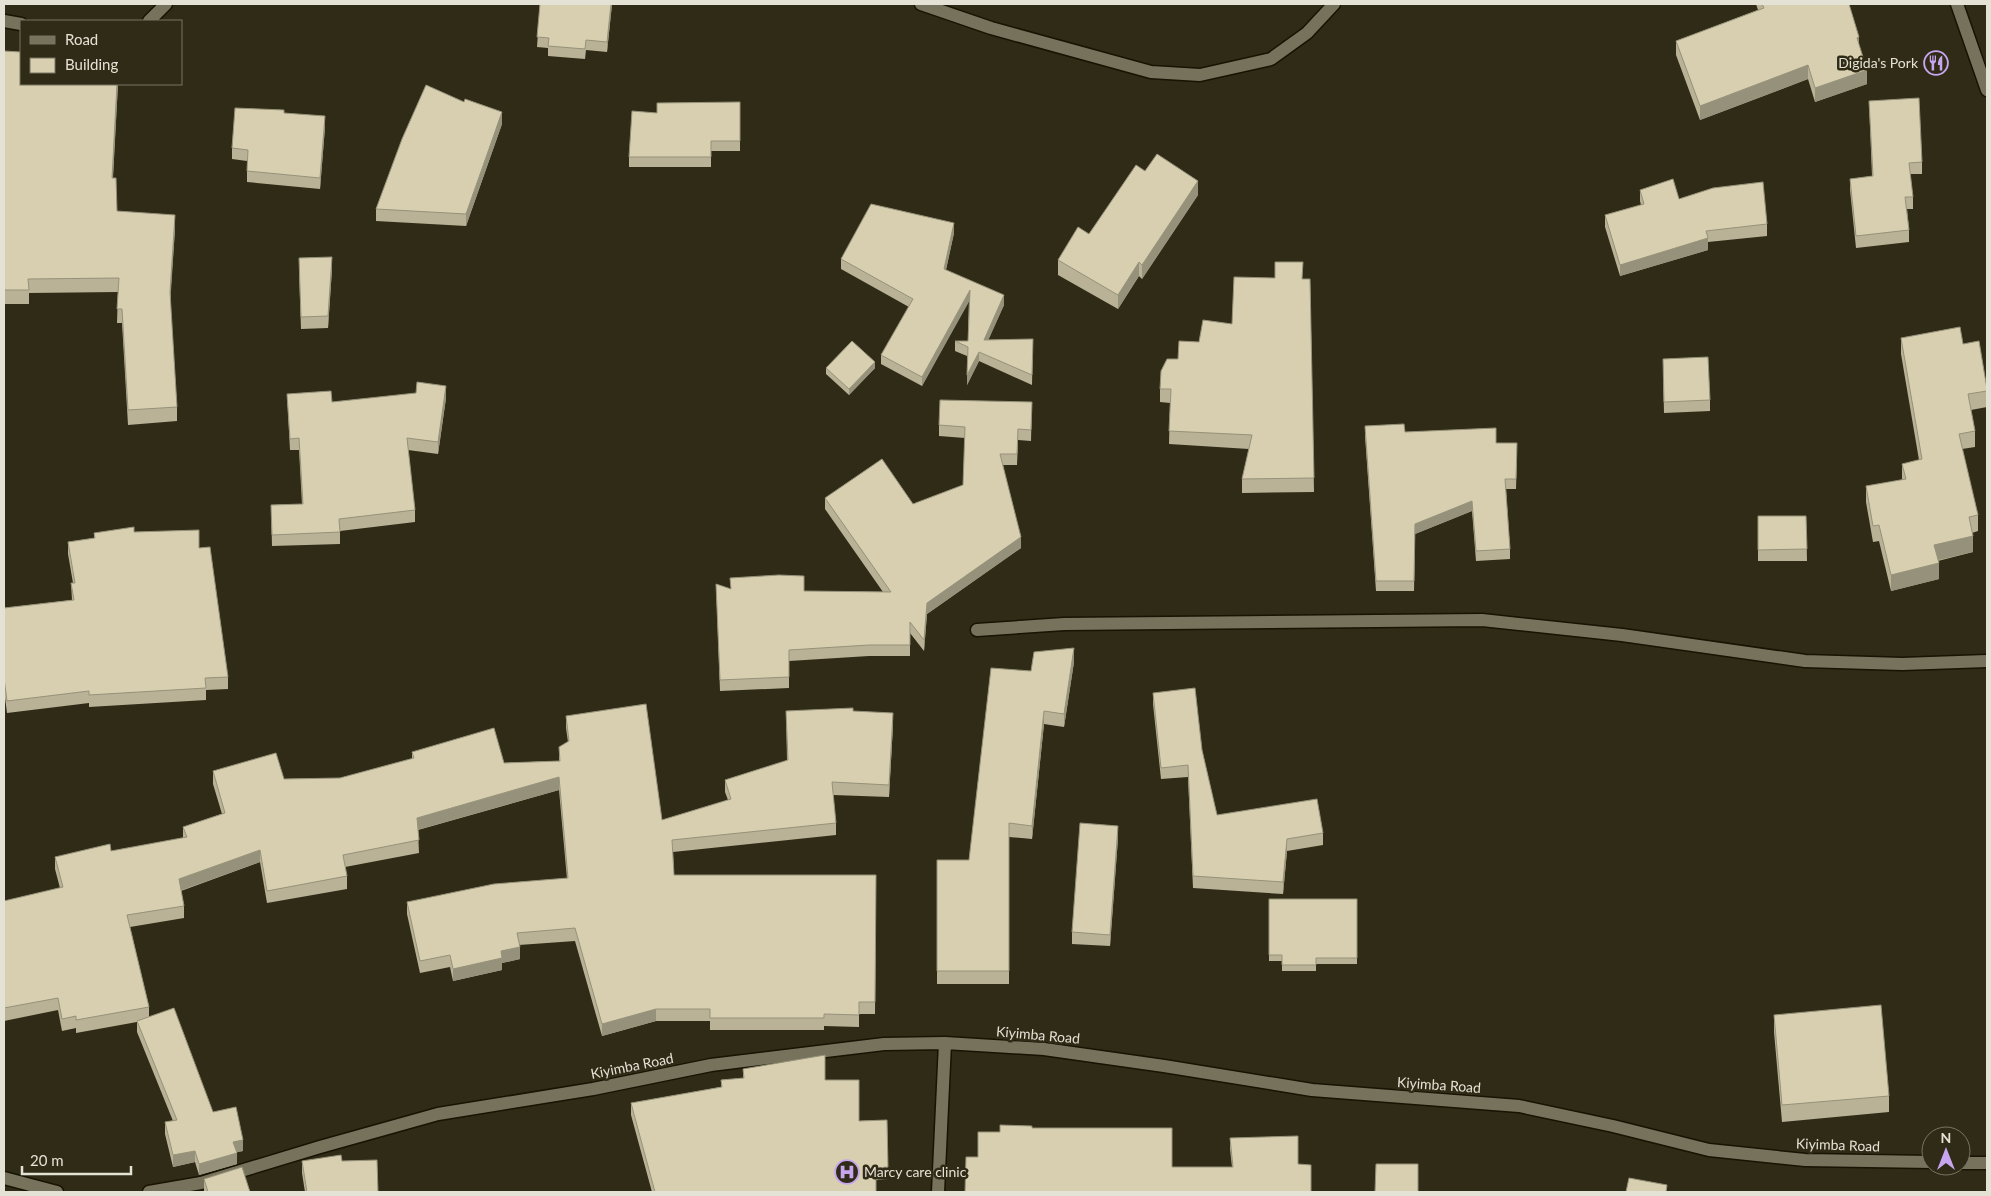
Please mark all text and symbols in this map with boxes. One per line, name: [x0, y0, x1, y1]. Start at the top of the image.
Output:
legend: [20, 20, 182, 85]
text: Road: [65, 30, 98, 48]
restaurant icon: Digida's Pork: [1923, 50, 1949, 76]
place label: Digida's Pork: [1838, 54, 1919, 71]
text: Building: [65, 55, 118, 73]
street label: Kiyimba Road: [995, 1022, 1081, 1047]
street label: Kiyimba Road: [589, 1049, 675, 1082]
street label: Kiyimba Road: [1396, 1073, 1482, 1096]
north arrow: [1921, 1126, 1971, 1176]
text: N: [1941, 1129, 1951, 1146]
street label: Kiyimba Road: [1796, 1135, 1880, 1154]
scale bar: [22, 1144, 131, 1176]
text: 20 m: [30, 1151, 64, 1169]
hospital icon: Marcy care clinic: [834, 1159, 860, 1185]
place label: Marcy care clinic: [864, 1163, 967, 1180]

